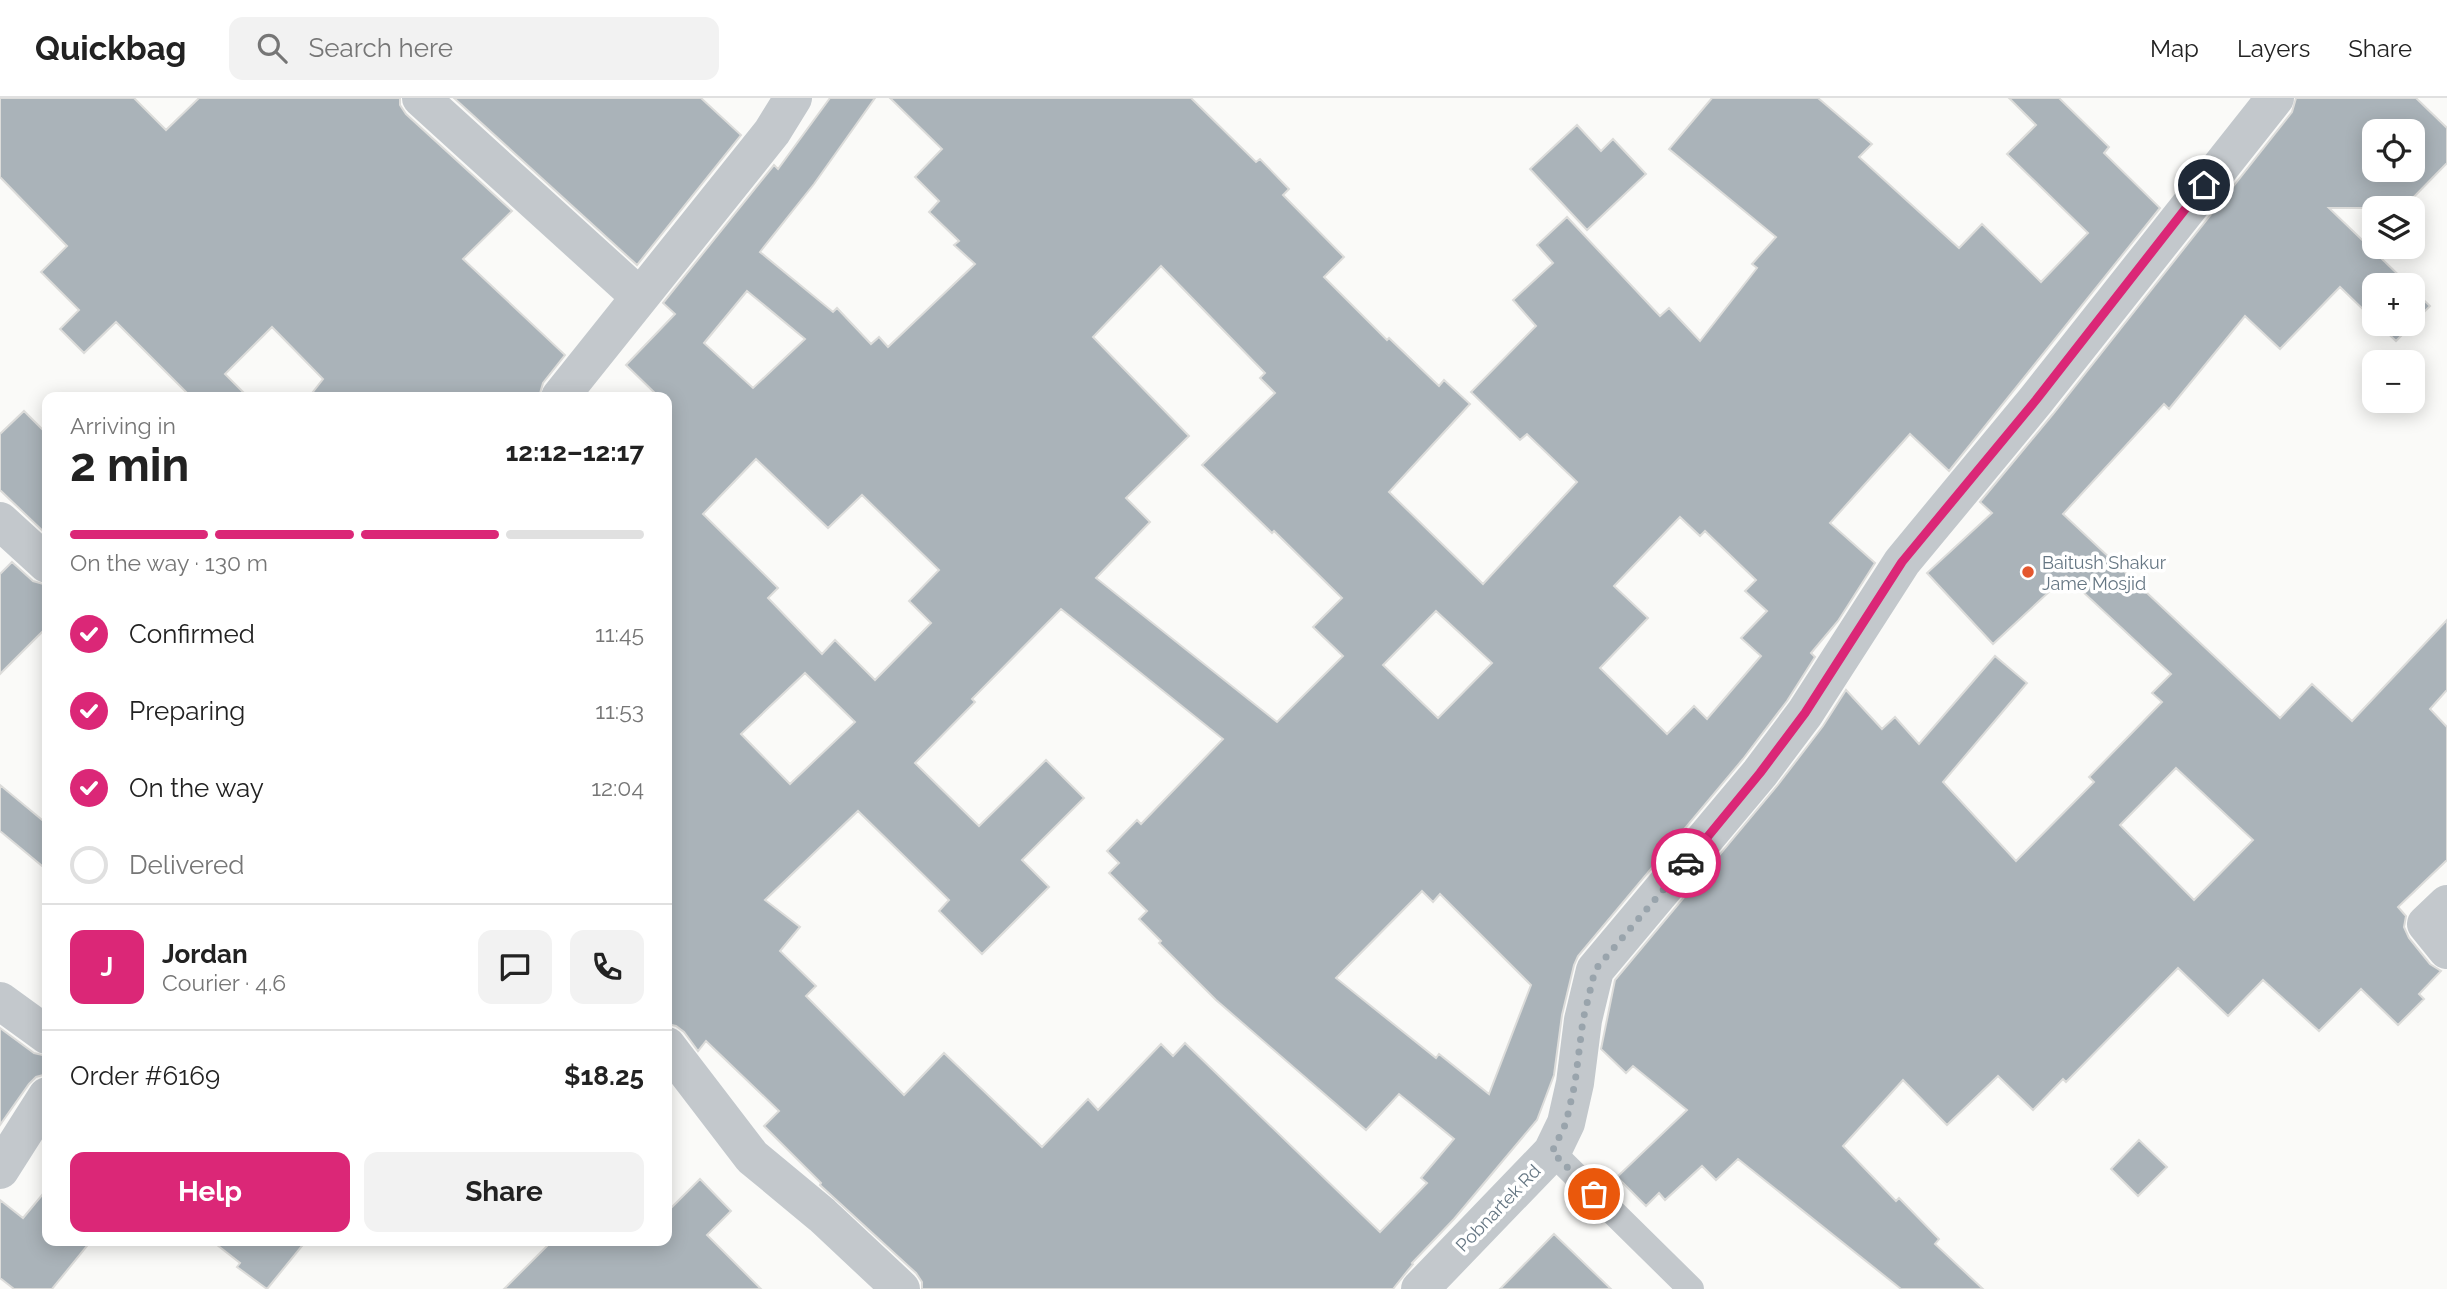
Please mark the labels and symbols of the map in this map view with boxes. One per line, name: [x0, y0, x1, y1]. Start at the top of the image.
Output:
pin: [2174, 155, 2234, 215]
place label: Baitush Shakur Jame Mosjid: [2042, 552, 2167, 594]
marker: Baitush Shakur Jame Mosjid: [2020, 564, 2036, 580]
courier: [1651, 828, 1721, 898]
street label: Pobnartek Rd: [1451, 1160, 1545, 1256]
pin: [1564, 1164, 1624, 1224]

